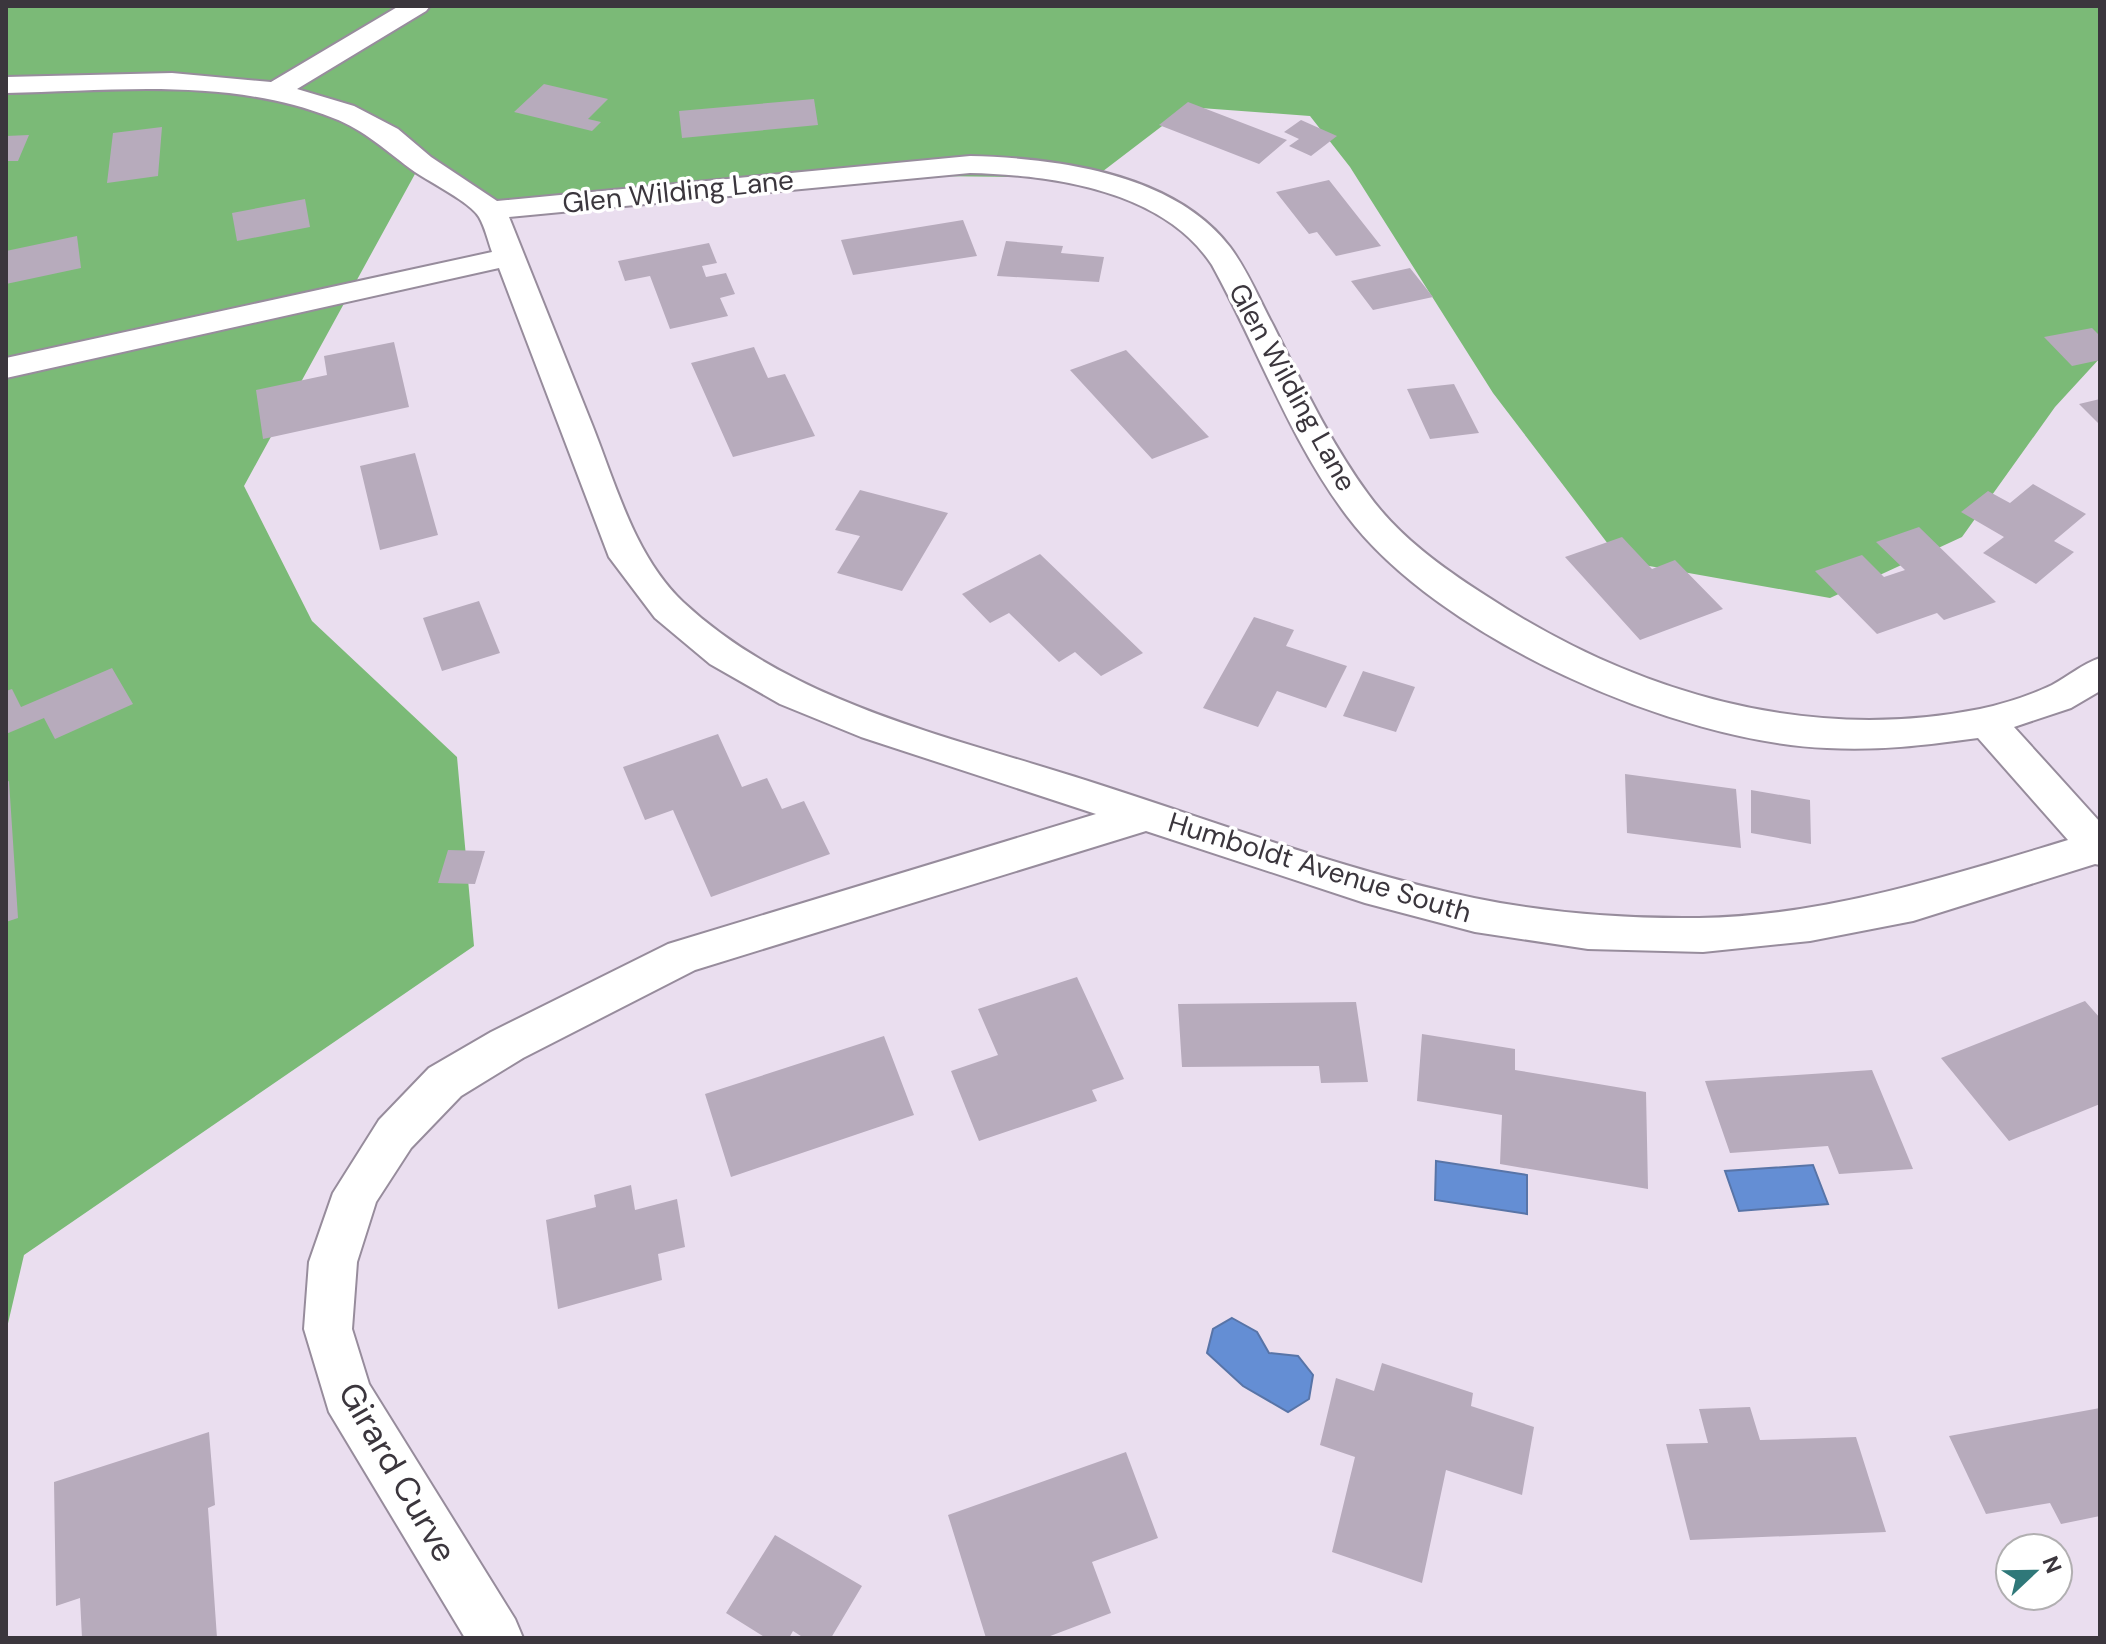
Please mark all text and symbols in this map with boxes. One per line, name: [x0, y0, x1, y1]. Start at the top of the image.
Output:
street label: Glen Wilding Lane: [561, 161, 796, 222]
street label: Glen Wilding Lane: [1220, 277, 1365, 498]
street label: Humboldt Avenue South: [1164, 804, 1476, 931]
street label: Girard Curve: [328, 1374, 467, 1570]
north arrow: [1994, 1532, 2074, 1612]
text: N: [2036, 1552, 2069, 1578]

